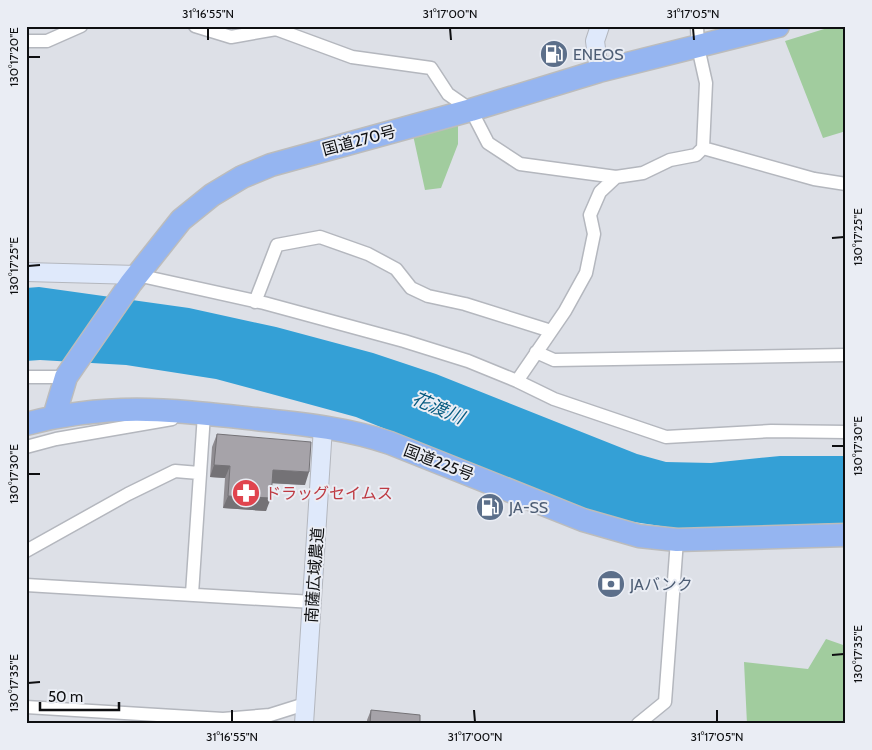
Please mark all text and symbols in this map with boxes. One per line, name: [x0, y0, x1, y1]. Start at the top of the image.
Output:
text: 31°16'55"N: [182, 6, 234, 21]
text: 31°17'00"N: [423, 6, 477, 21]
text: 31°17'05"N: [666, 6, 720, 21]
text: 130°17'20"E: [6, 27, 21, 87]
fuel station icon: ENEOS: [539, 39, 569, 69]
place label: ENEOS: [573, 45, 623, 64]
street label: 国道270号: [320, 122, 398, 159]
text: 130°17'25"E: [850, 208, 865, 266]
text: 130°17'25"E: [6, 237, 21, 295]
water label: 花渡川: [409, 387, 469, 429]
text: 130°17'30"E: [850, 416, 865, 476]
street label: 国道225号: [401, 440, 477, 484]
text: 130°17'30"E: [6, 444, 21, 504]
pharmacy icon: ドラッグセイムス: [231, 478, 261, 508]
place label: ドラッグセイムス: [265, 484, 393, 503]
fuel station icon: JA-SS: [475, 492, 505, 522]
place label: JA-SS: [508, 498, 548, 517]
street label: 南薩広域農道: [302, 526, 327, 624]
bank icon: JAバンク: [596, 569, 626, 599]
place label: JAバンク: [629, 575, 693, 594]
text: 130°17'35"E: [850, 625, 865, 683]
text: 130°17'35"E: [6, 654, 21, 712]
scale bar: [40, 680, 119, 712]
text: 50 m: [48, 688, 83, 706]
text: 31°16'55"N: [206, 729, 258, 744]
text: 31°17'00"N: [448, 729, 502, 744]
text: 31°17'05"N: [690, 729, 744, 744]

